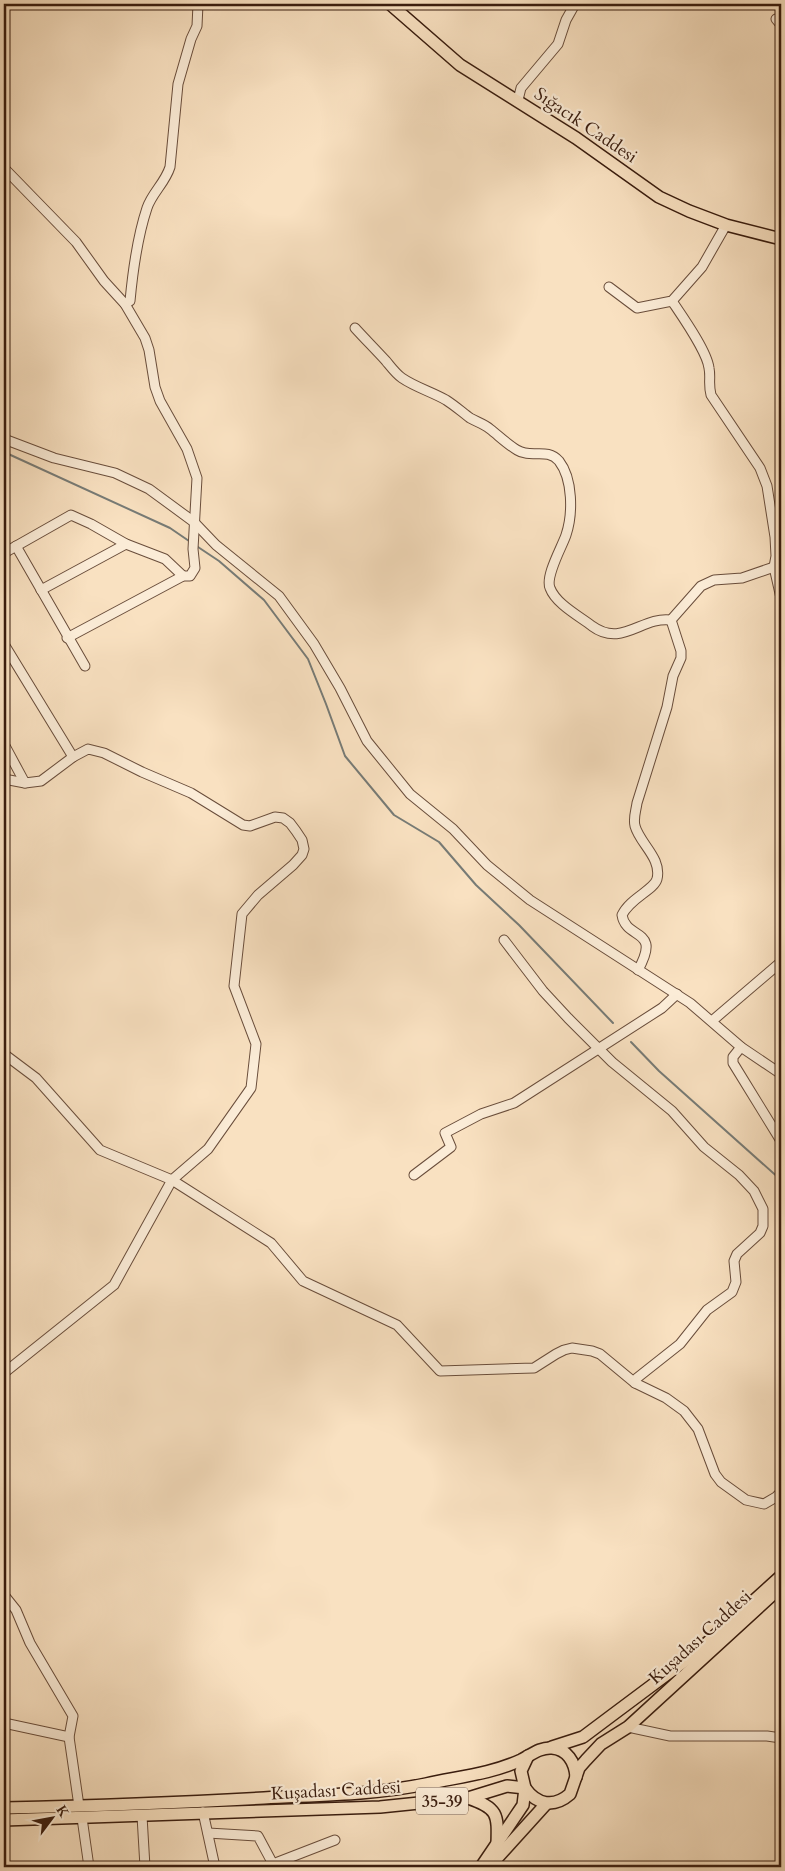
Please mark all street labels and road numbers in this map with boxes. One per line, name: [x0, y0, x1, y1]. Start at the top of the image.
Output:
street label: Sığacık Caddesi: [529, 82, 642, 169]
street label: Kuşadası Caddesi: [644, 1584, 757, 1690]
street label: Kuşadası Caddesi: [270, 1775, 402, 1806]
road number: 35-39: [416, 1788, 468, 1814]

